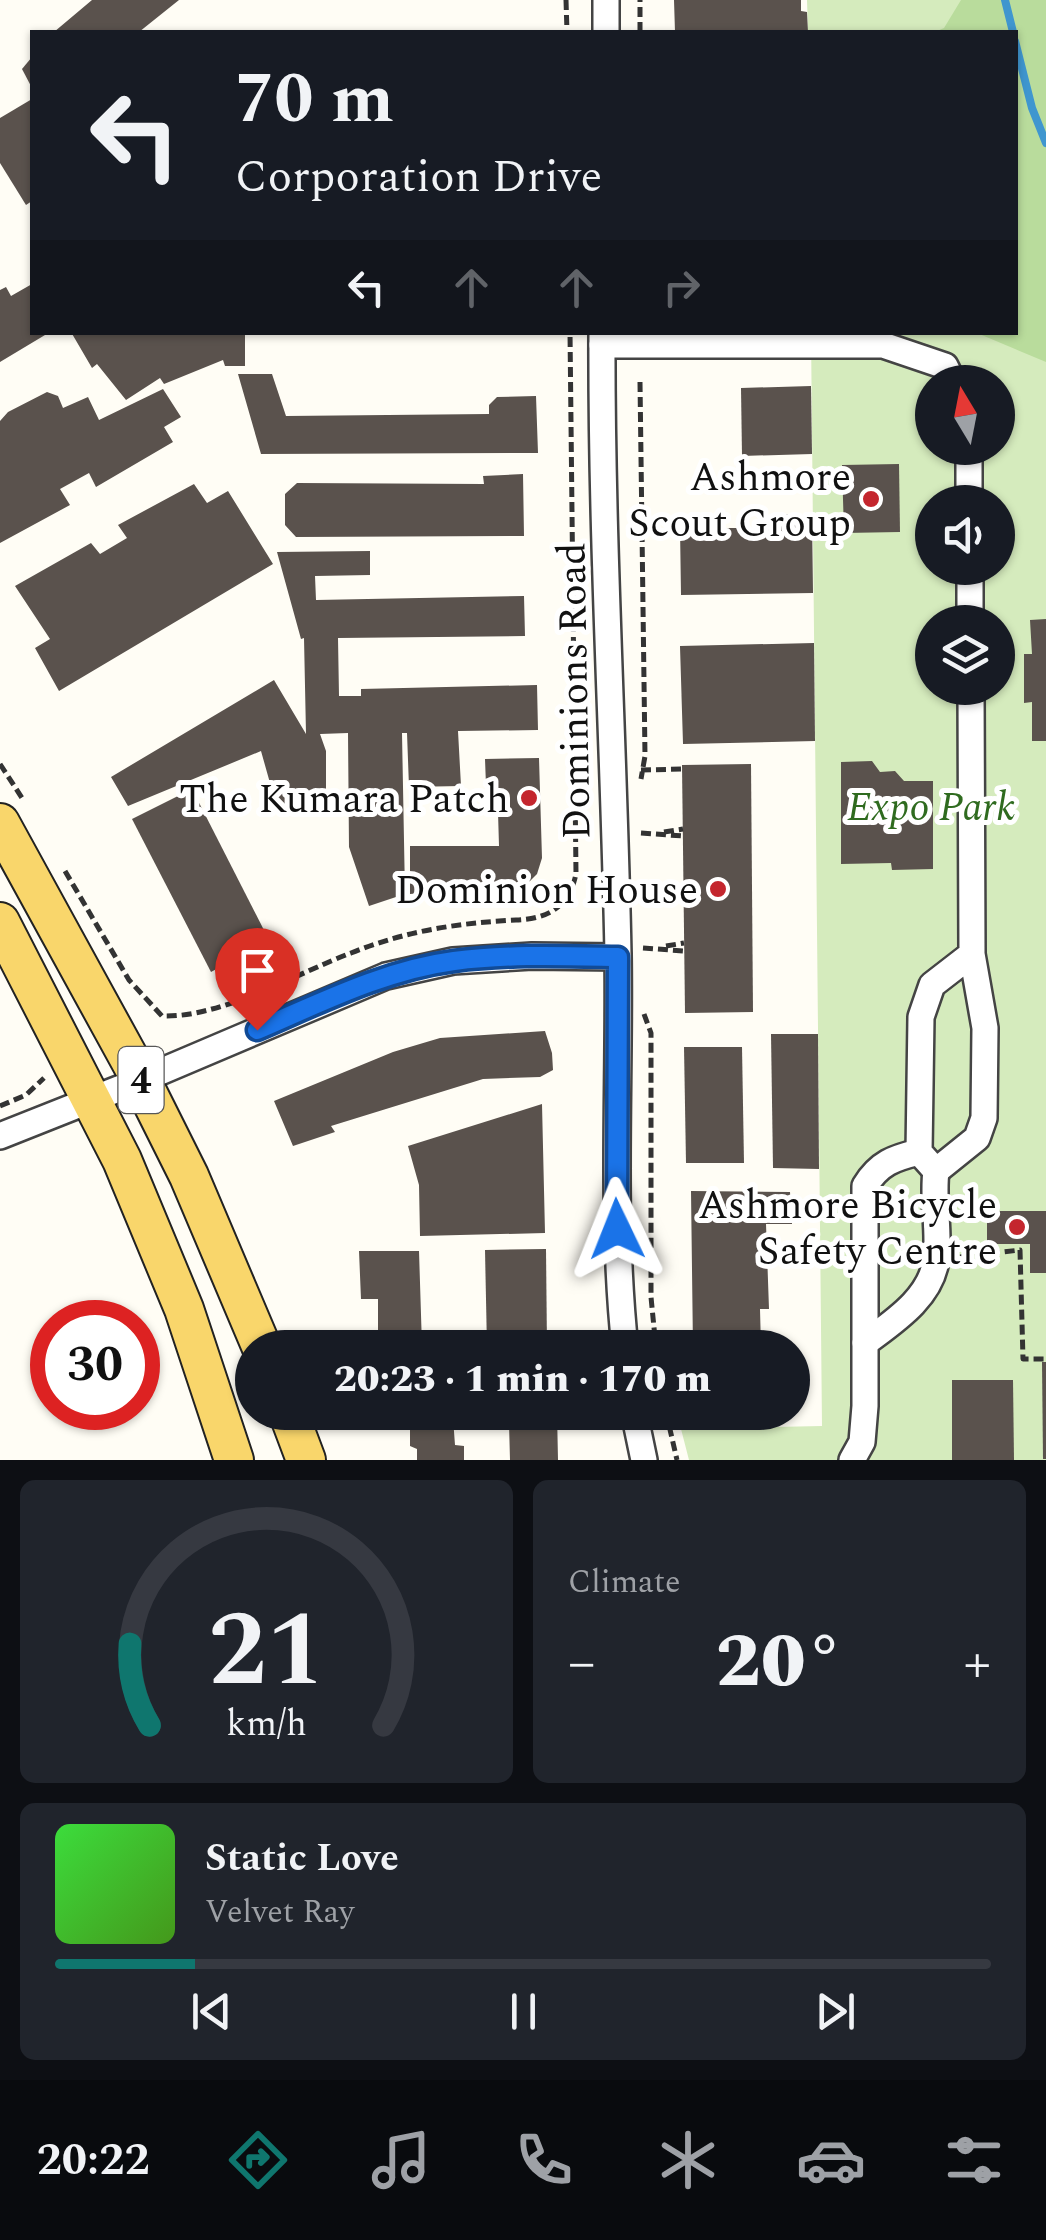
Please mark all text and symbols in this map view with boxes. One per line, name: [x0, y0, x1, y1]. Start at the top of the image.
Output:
text: 70 m: [235, 47, 394, 153]
icon: left: [70, 70, 200, 200]
text: Corporation Drive: [235, 143, 602, 212]
icon: left: [339, 260, 394, 315]
icon: ahead: [444, 260, 499, 315]
icon: ahead: [549, 260, 604, 315]
icon: right: [654, 260, 709, 315]
north arrow: [915, 365, 1015, 465]
map controls: [915, 365, 1015, 705]
place label: Ashmore Scout Group: [628, 448, 851, 555]
button: sound: [915, 485, 1015, 585]
marker: Ashmore Scout Group: [860, 488, 882, 510]
street label: Dominions Road: [542, 542, 609, 840]
button: layers: [915, 605, 1015, 705]
place label: The Kumara Patch: [179, 770, 509, 831]
park label: Expo Park: [847, 778, 1015, 839]
marker: The Kumara Patch: [518, 787, 540, 809]
place label: Dominion House: [395, 861, 698, 922]
marker: Dominion House: [707, 878, 729, 900]
pin: [215, 928, 300, 1031]
icon: arrive: [230, 943, 285, 998]
road number: 4: [118, 1047, 164, 1113]
place label: Ashmore Bicycle Safety Centre: [698, 1176, 997, 1283]
position arrow: [565, 1177, 669, 1281]
marker: Ashmore Bicycle Safety Centre: [1006, 1216, 1028, 1238]
speed limit sign: 30: [30, 1300, 160, 1430]
text: 20:23 · 1 min · 170 m: [334, 1351, 711, 1409]
text: Climate: [568, 1558, 680, 1607]
text: 21: [208, 1573, 325, 1731]
text: 20°: [716, 1606, 843, 1720]
text: −: [568, 1622, 596, 1705]
text: +: [963, 1622, 991, 1705]
text: km/h: [226, 1697, 307, 1752]
text: Static Love: [205, 1830, 399, 1888]
text: Velvet Ray: [205, 1888, 354, 1937]
icon: previous: [184, 1984, 239, 2039]
icon: pause: [496, 1984, 551, 2039]
icon: next: [808, 1984, 863, 2039]
icon: directions: [223, 2125, 293, 2195]
icon: music: [366, 2125, 436, 2195]
icon: phone: [509, 2125, 579, 2195]
icon: climate: [653, 2125, 723, 2195]
icon: car: [796, 2125, 866, 2195]
icon: filters: [939, 2125, 1009, 2195]
text: 20:22: [37, 2126, 150, 2195]

